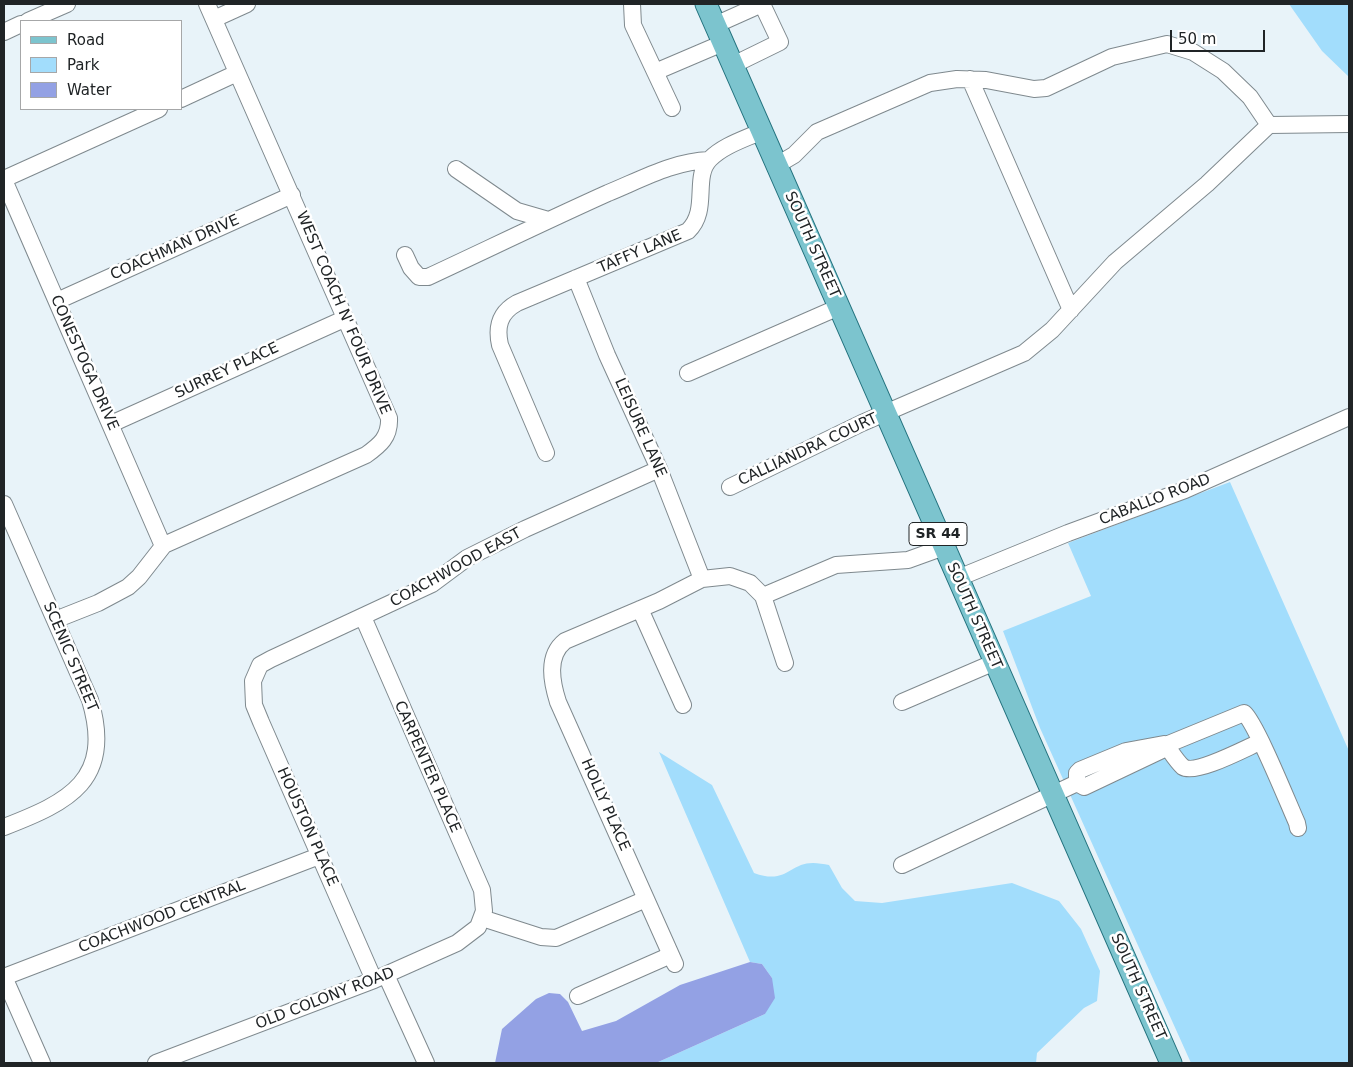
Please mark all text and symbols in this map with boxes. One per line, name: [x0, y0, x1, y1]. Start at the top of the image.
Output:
legend: [20, 20, 182, 110]
scale bar: [1173, 20, 1268, 52]
text: 50 m: [1178, 30, 1216, 48]
text: Road: [67, 31, 105, 49]
text: Park: [67, 56, 99, 74]
text: Water: [67, 81, 111, 99]
street label: SOUTH STREET: [780, 189, 844, 301]
street label: WEST COACH N' FOUR DRIVE: [292, 209, 394, 417]
street label: COACHMAN DRIVE: [108, 211, 242, 285]
street label: TAFFY LANE: [595, 226, 685, 278]
street label: CONESTOGA DRIVE: [46, 293, 122, 433]
street label: SURREY PLACE: [172, 339, 282, 403]
street label: LEISURE LANE: [610, 375, 670, 481]
street label: CALLIANDRA COURT: [736, 410, 880, 490]
street label: CABALLO ROAD: [1097, 470, 1213, 530]
road number: SR 44: [909, 522, 967, 546]
street label: COACHWOOD EAST: [387, 525, 525, 611]
street label: SOUTH STREET: [942, 560, 1006, 672]
street label: SCENIC STREET: [39, 599, 101, 715]
street label: CARPENTER PLACE: [390, 698, 464, 836]
street label: HOLLY PLACE: [577, 756, 633, 854]
street label: HOUSTON PLACE: [273, 765, 341, 889]
street label: COACHWOOD CENTRAL: [76, 877, 248, 957]
street label: SOUTH STREET: [1106, 931, 1170, 1043]
street label: OLD COLONY ROAD: [253, 964, 397, 1034]

